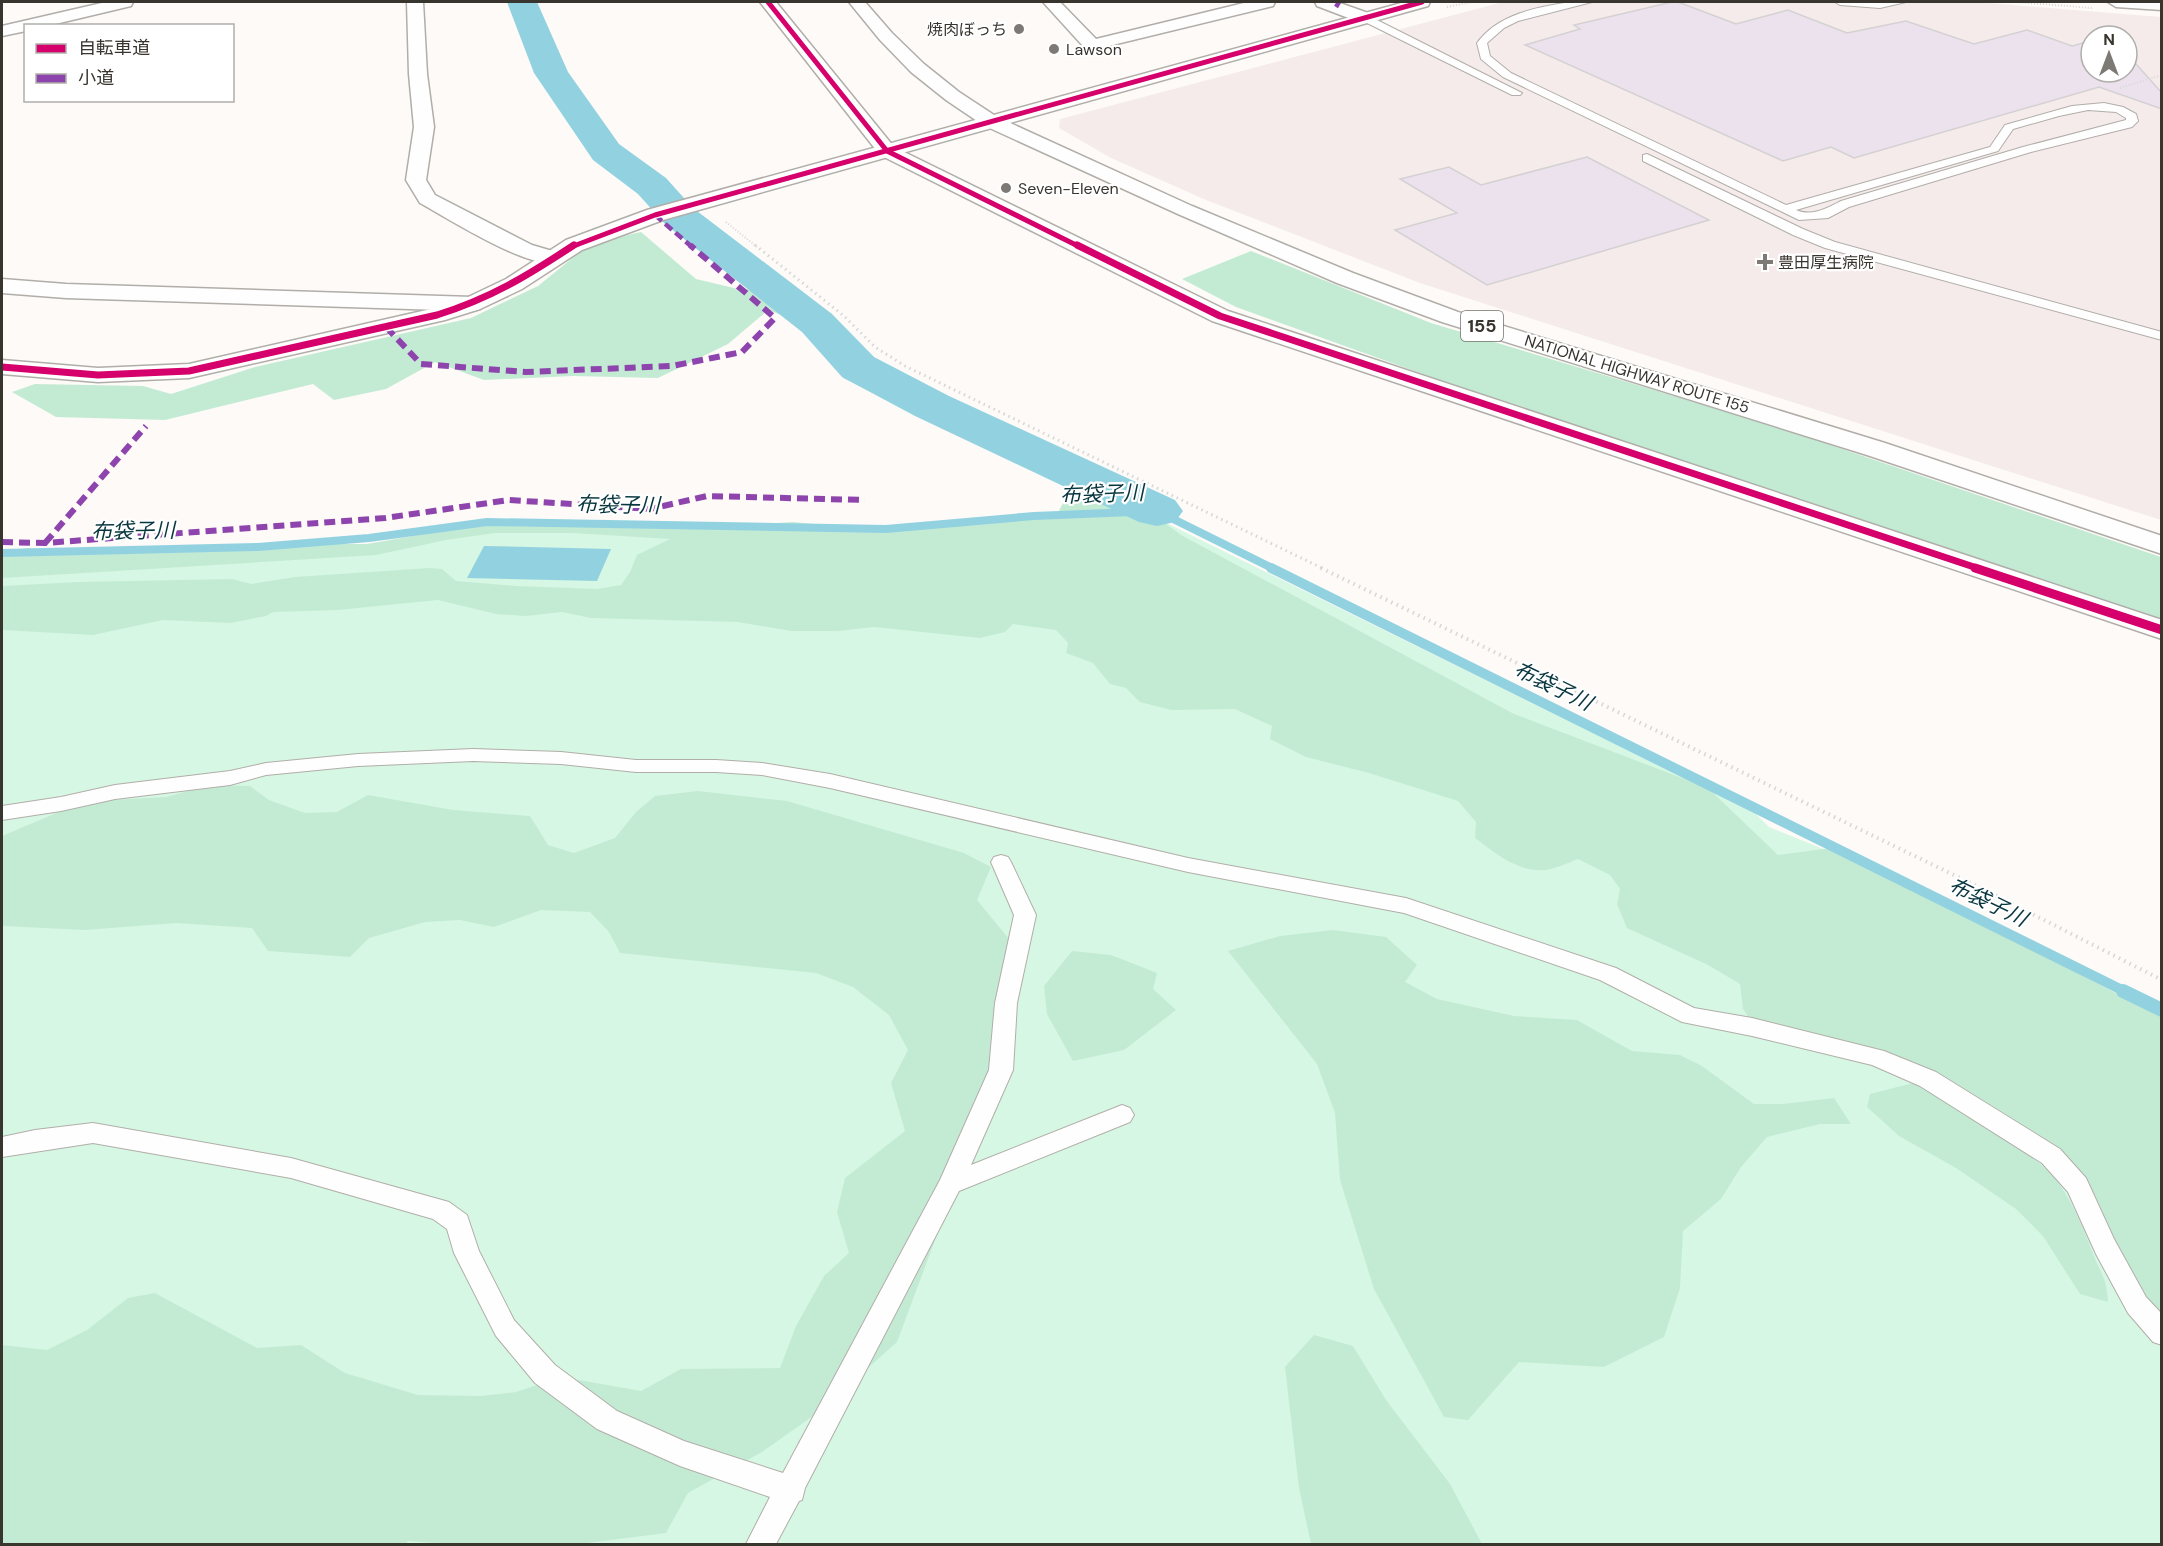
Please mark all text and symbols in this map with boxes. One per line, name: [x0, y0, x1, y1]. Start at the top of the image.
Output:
place label: 焼肉ぼっち: [927, 19, 1007, 40]
marker: 焼肉ぼっち: [1012, 22, 1026, 36]
legend: [24, 24, 234, 102]
north arrow: [2079, 24, 2139, 84]
text: N: [2103, 29, 2115, 50]
text: 自転車道: [78, 36, 150, 60]
place label: Lawson: [1066, 39, 1122, 60]
marker: Lawson: [1047, 42, 1061, 56]
text: 小道: [78, 66, 114, 90]
place label: Seven-Eleven: [1018, 178, 1119, 199]
marker: Seven-Eleven: [999, 181, 1013, 195]
place label: 豊田厚生病院: [1778, 252, 1874, 273]
marker: 豊田厚生病院: [1756, 253, 1774, 271]
road number: 155: [1461, 311, 1503, 341]
street label: NATIONAL HIGHWAY ROUTE 155: [1522, 330, 1752, 418]
water label: 布袋子川: [1060, 478, 1146, 509]
water label: 布袋子川: [576, 490, 662, 520]
water label: 布袋子川: [91, 516, 177, 546]
water label: 布袋子川: [1509, 655, 1599, 718]
water label: 布袋子川: [1944, 871, 2034, 934]

